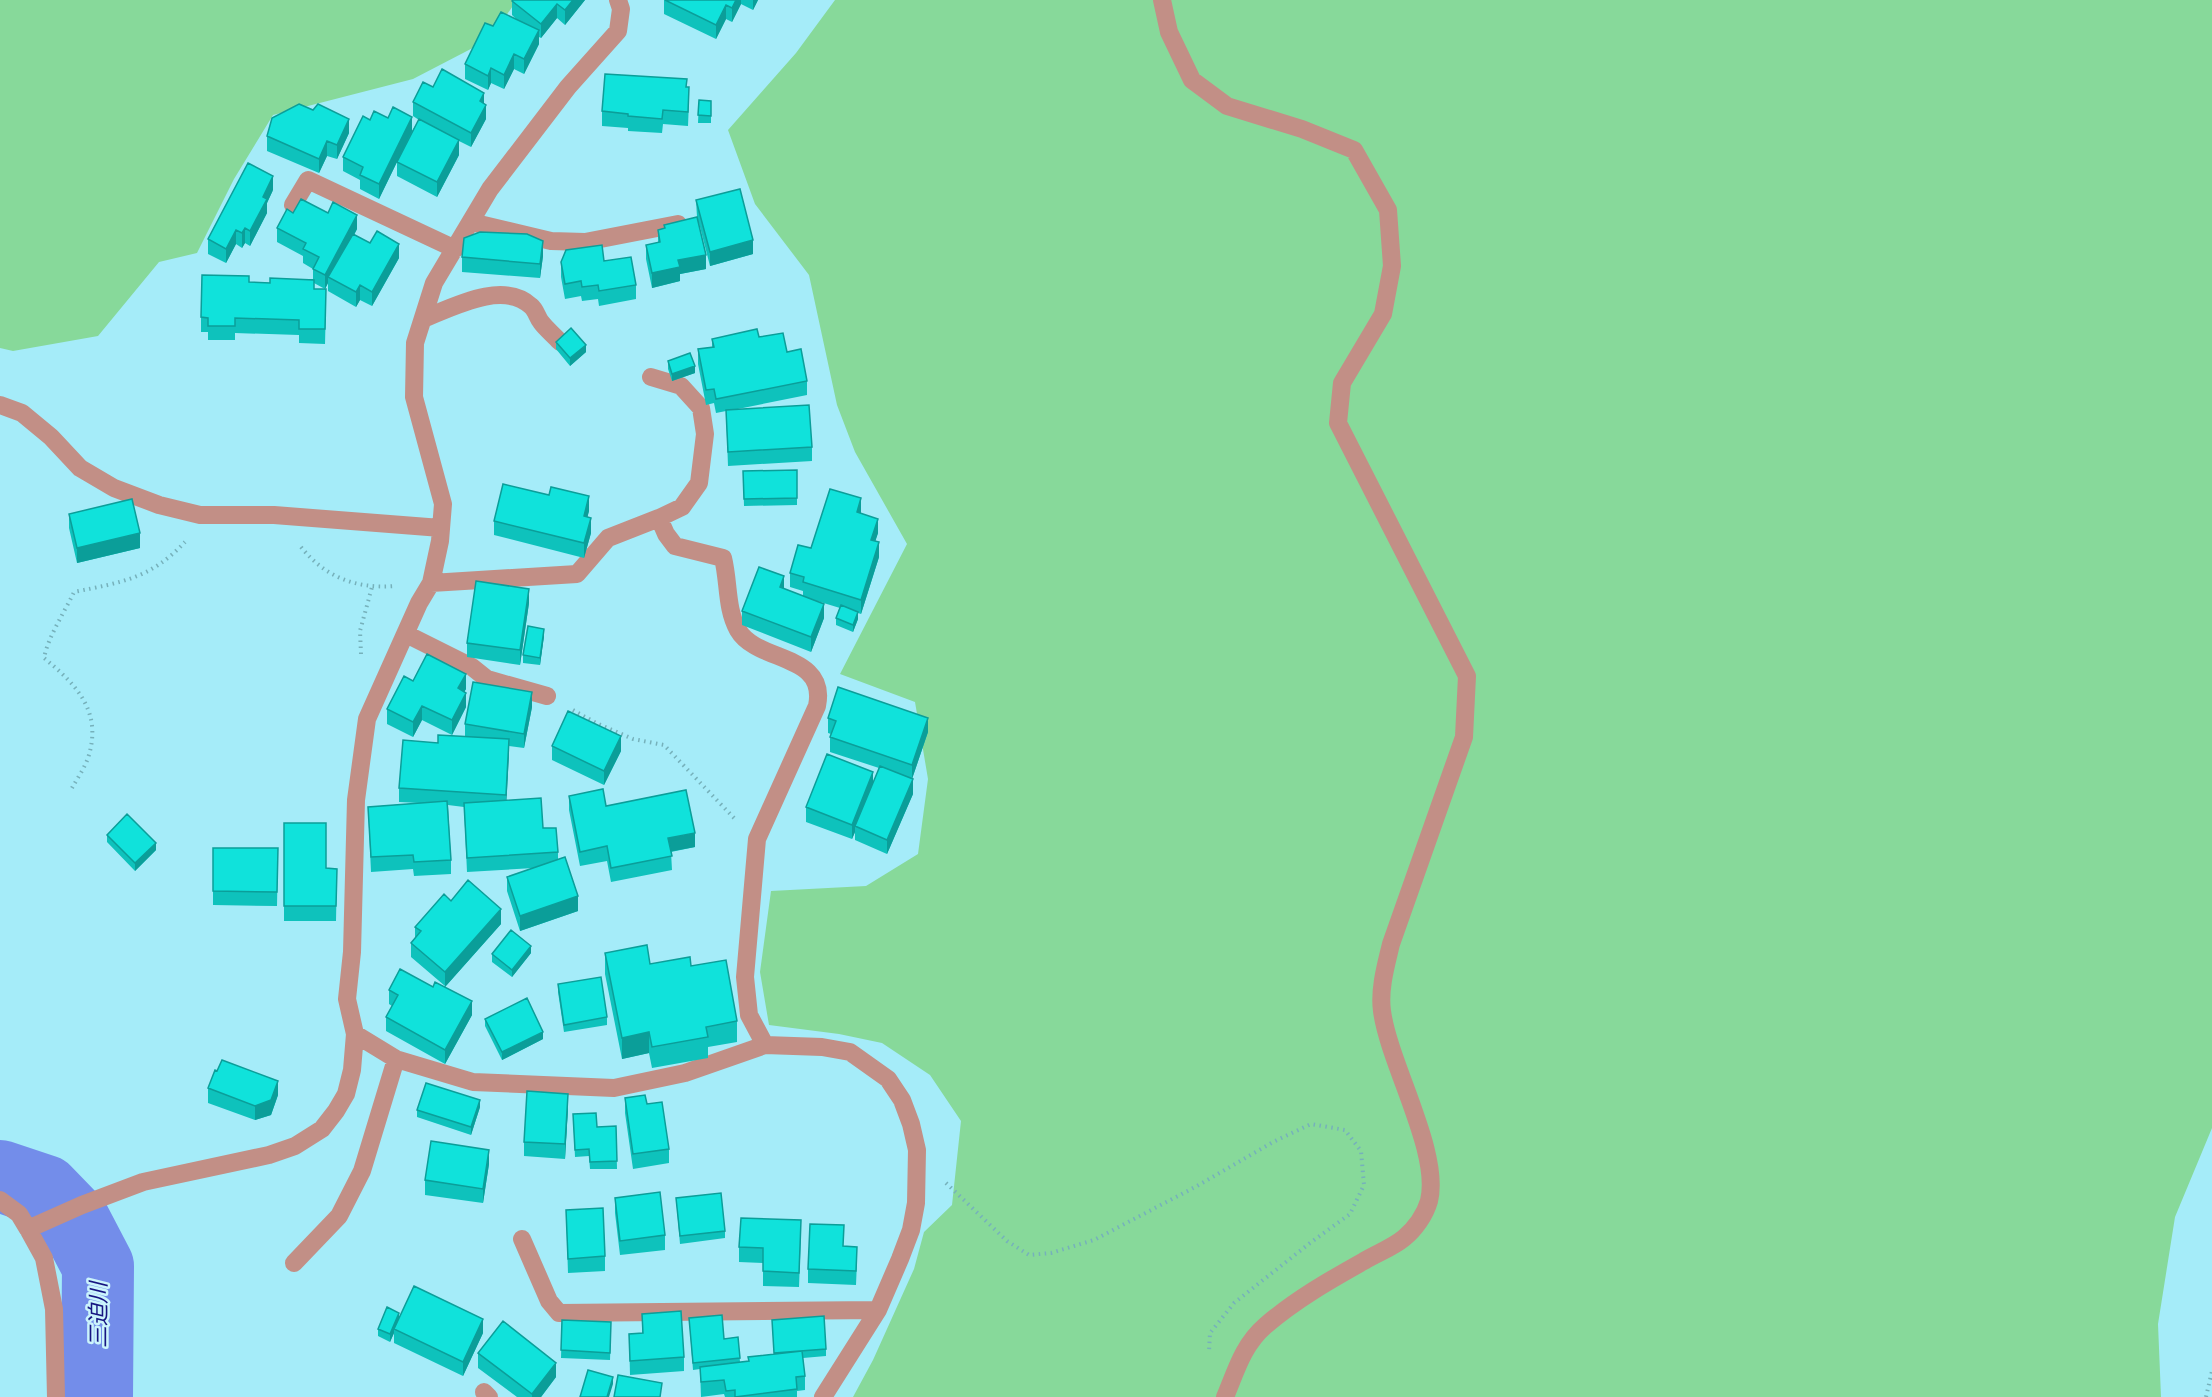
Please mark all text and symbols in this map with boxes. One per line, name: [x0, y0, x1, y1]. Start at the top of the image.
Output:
water label: 三迫川: [87, 1280, 114, 1348]

